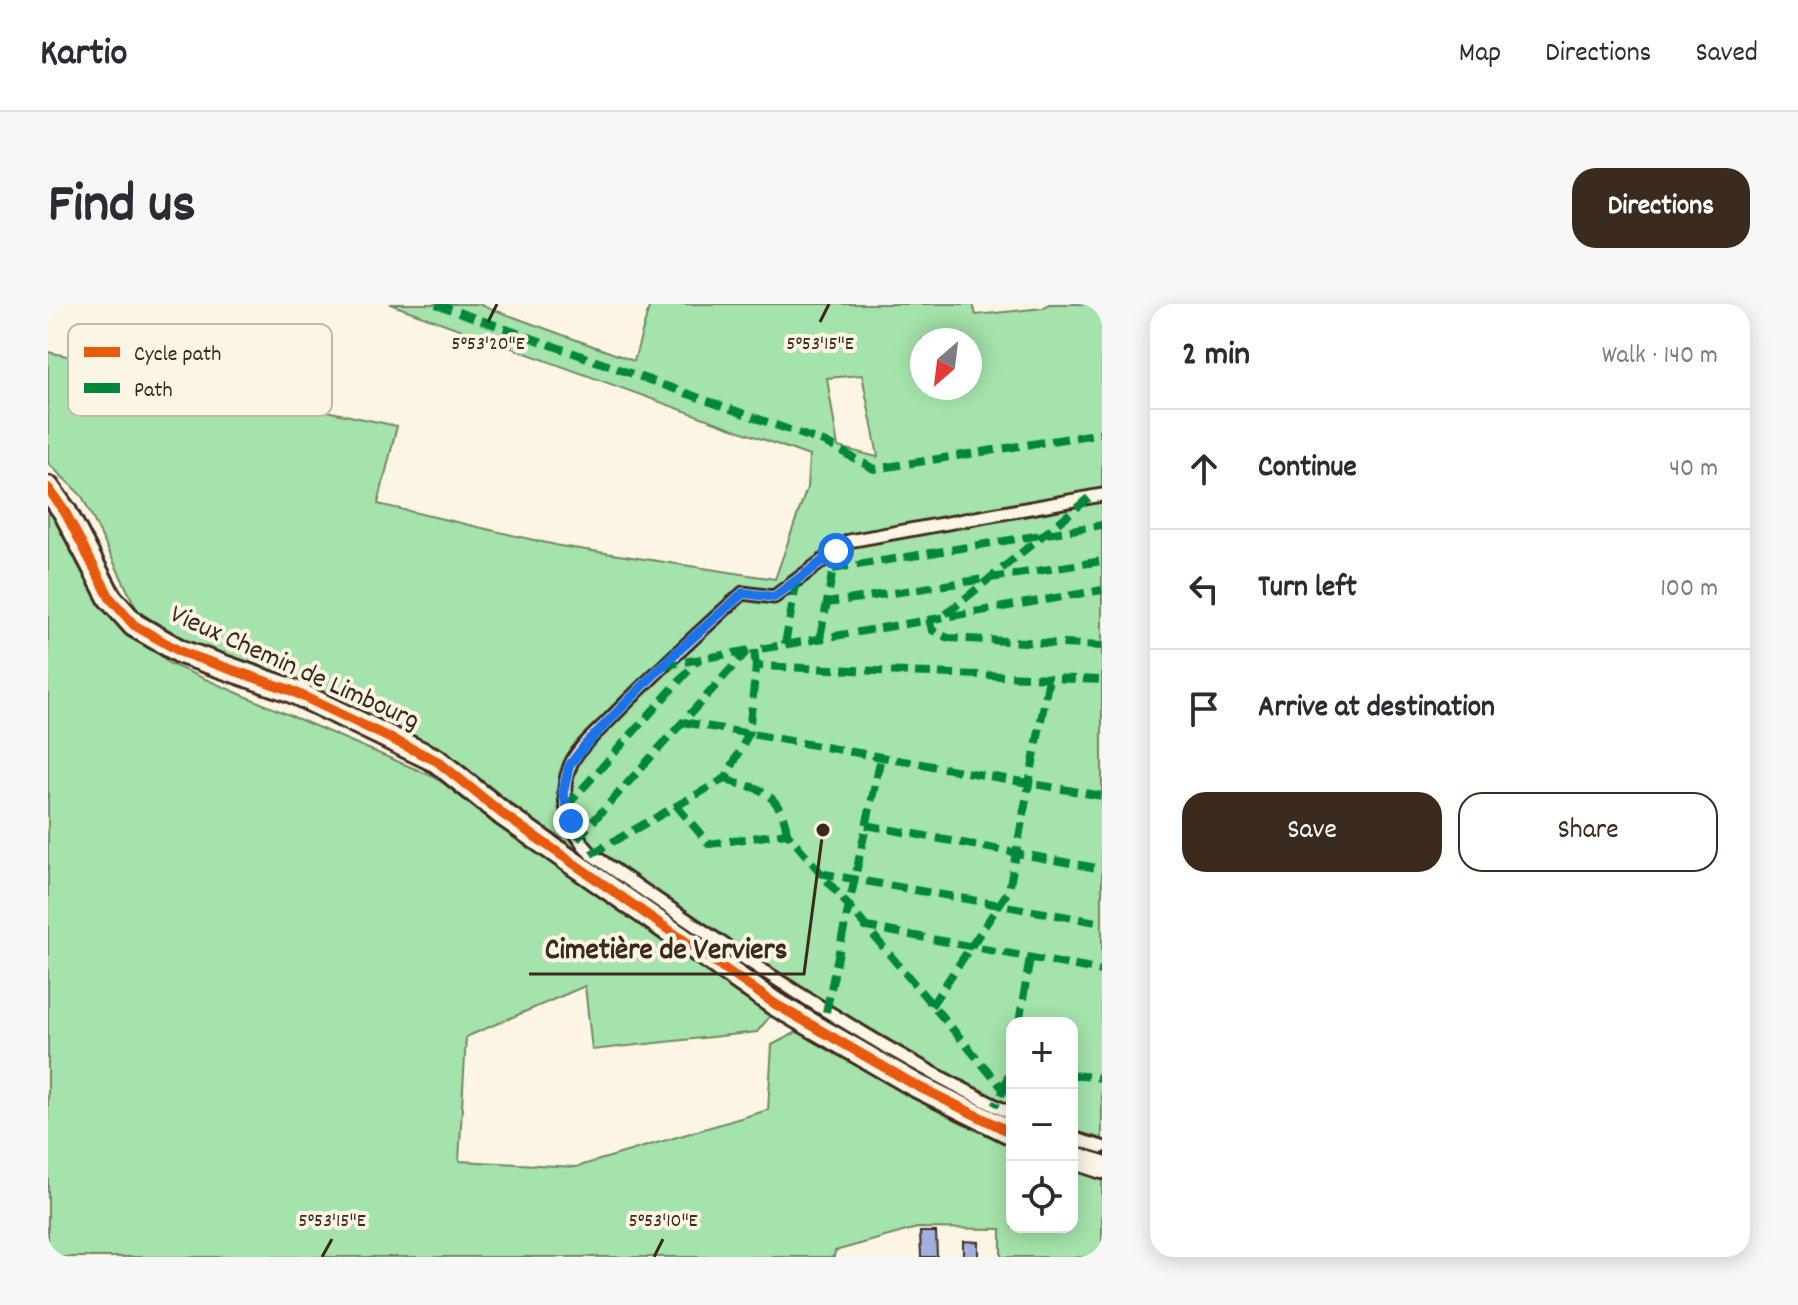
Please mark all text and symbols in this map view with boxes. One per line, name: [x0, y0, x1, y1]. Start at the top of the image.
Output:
text: Kartio: [40, 28, 127, 83]
text: Map: [1459, 35, 1501, 75]
text: Directions: [1545, 35, 1651, 75]
text: Saved: [1695, 35, 1758, 75]
text: Find us: [48, 168, 196, 248]
button: Directions: [1572, 168, 1750, 248]
legend: [68, 324, 332, 416]
north arrow: [910, 328, 982, 400]
text: 5°53'20"E: [451, 331, 525, 359]
text: 5°53'15"E: [786, 331, 854, 359]
text: 2 min: [1182, 332, 1250, 381]
text: Walk · 140 m: [1602, 338, 1718, 375]
text: Cycle path: [134, 340, 221, 371]
text: Path: [134, 376, 173, 407]
icon: ahead: [1182, 447, 1226, 491]
text: Continue: [1258, 448, 1357, 491]
text: 40 m: [1669, 451, 1718, 488]
route start: [818, 533, 854, 569]
icon: left: [1182, 567, 1226, 611]
text: Turn left: [1258, 568, 1357, 611]
text: 100 m: [1660, 571, 1718, 608]
street label: Vieux Chemin de Limbourg: [163, 596, 425, 743]
icon: arrive: [1182, 687, 1226, 731]
text: Arrive at destination: [1258, 688, 1495, 731]
button: Save: [1182, 792, 1442, 872]
button: Share: [1458, 792, 1718, 872]
route end: [553, 803, 589, 839]
callout: Cimetière de Verviers: [529, 920, 804, 974]
text: Cimetière de Verviers: [545, 931, 787, 974]
map controls: [1006, 1017, 1078, 1233]
button: +: [1006, 1017, 1078, 1089]
button: −: [1006, 1089, 1078, 1161]
button: locate: [1006, 1161, 1078, 1233]
text: 5°53'15"E: [298, 1208, 366, 1236]
text: 5°53'10"E: [628, 1208, 698, 1236]

